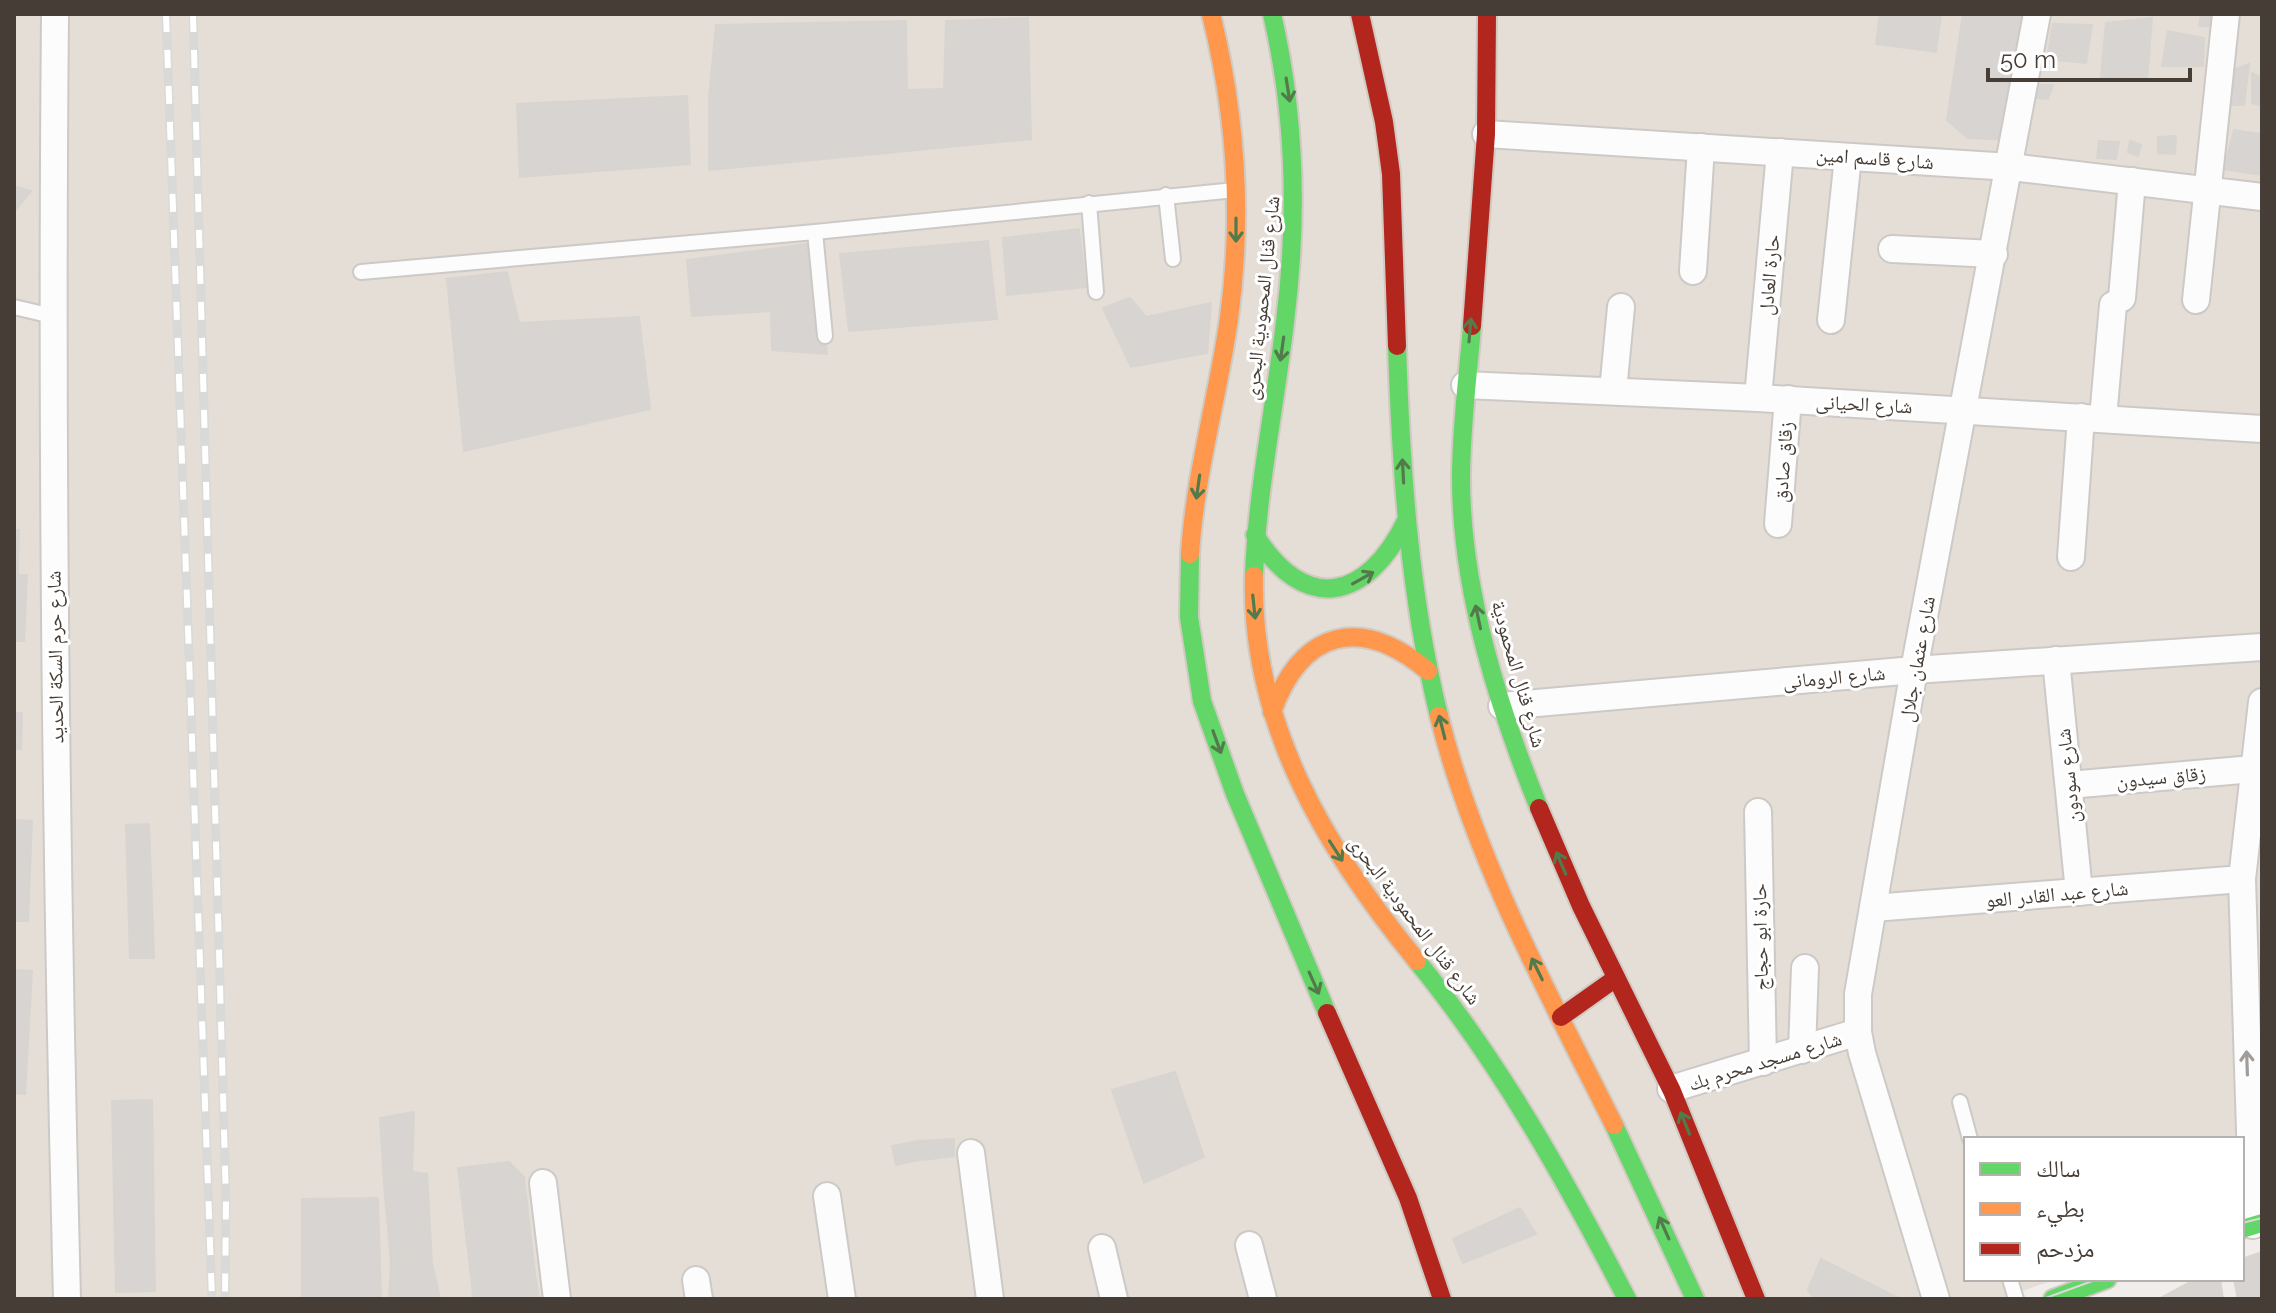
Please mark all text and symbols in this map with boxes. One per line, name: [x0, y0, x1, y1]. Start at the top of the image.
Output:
scale bar: [1988, 32, 2190, 82]
text: 50 m: [2000, 45, 2056, 74]
one-way arrow: [1282, 77, 1297, 102]
street label: شارع قاسم امين: [1815, 142, 1935, 176]
street label: شارع قنال المحمودية البحرى: [1239, 195, 1286, 402]
one-way arrow: [1228, 216, 1243, 243]
street label: حارة العادل: [1754, 233, 1785, 317]
one-way arrow: [1463, 317, 1478, 344]
one-way arrow: [1274, 336, 1289, 361]
street label: شارع الحيانى: [1815, 389, 1913, 420]
street label: زقاق صادق: [1768, 421, 1798, 503]
one-way arrow: [1395, 458, 1410, 485]
one-way arrow: [1191, 473, 1206, 500]
one-way arrow: [1351, 570, 1374, 586]
street label: شارع حرم السكة الحديد: [41, 571, 71, 743]
one-way arrow: [1247, 593, 1262, 620]
street label: شارع عثمان جلال: [1894, 594, 1941, 724]
street label: شارع قنال المحمودية: [1486, 598, 1551, 751]
one-way arrow: [1470, 604, 1485, 630]
street label: شارع الرومانى: [1782, 661, 1886, 694]
one-way arrow: [1434, 715, 1449, 741]
street label: شارع سودون: [2051, 727, 2086, 824]
one-way arrow: [1211, 730, 1225, 754]
street label: زقاق سيدون: [2115, 761, 2207, 793]
street label: شارع قنال المحمودية البحرى: [1343, 831, 1486, 1010]
one-way arrow: [1328, 839, 1344, 862]
one-way arrow: [1553, 851, 1568, 876]
street label: شارع عبد القادر العو: [1985, 876, 2129, 913]
street label: حارة ابو حجاج: [1747, 883, 1774, 991]
one-way arrow: [1529, 957, 1544, 981]
one-way arrow: [1308, 970, 1323, 995]
street label: شارع مسجد محرم بك: [1685, 1026, 1845, 1098]
one-way arrow: [2239, 1050, 2254, 1077]
one-way arrow: [1677, 1111, 1691, 1136]
legend: [1964, 1137, 2244, 1281]
text: سالك: [2036, 1154, 2081, 1183]
text: بطيء: [2036, 1194, 2085, 1228]
one-way arrow: [1655, 1216, 1670, 1240]
text: مزدحم: [2036, 1234, 2095, 1265]

